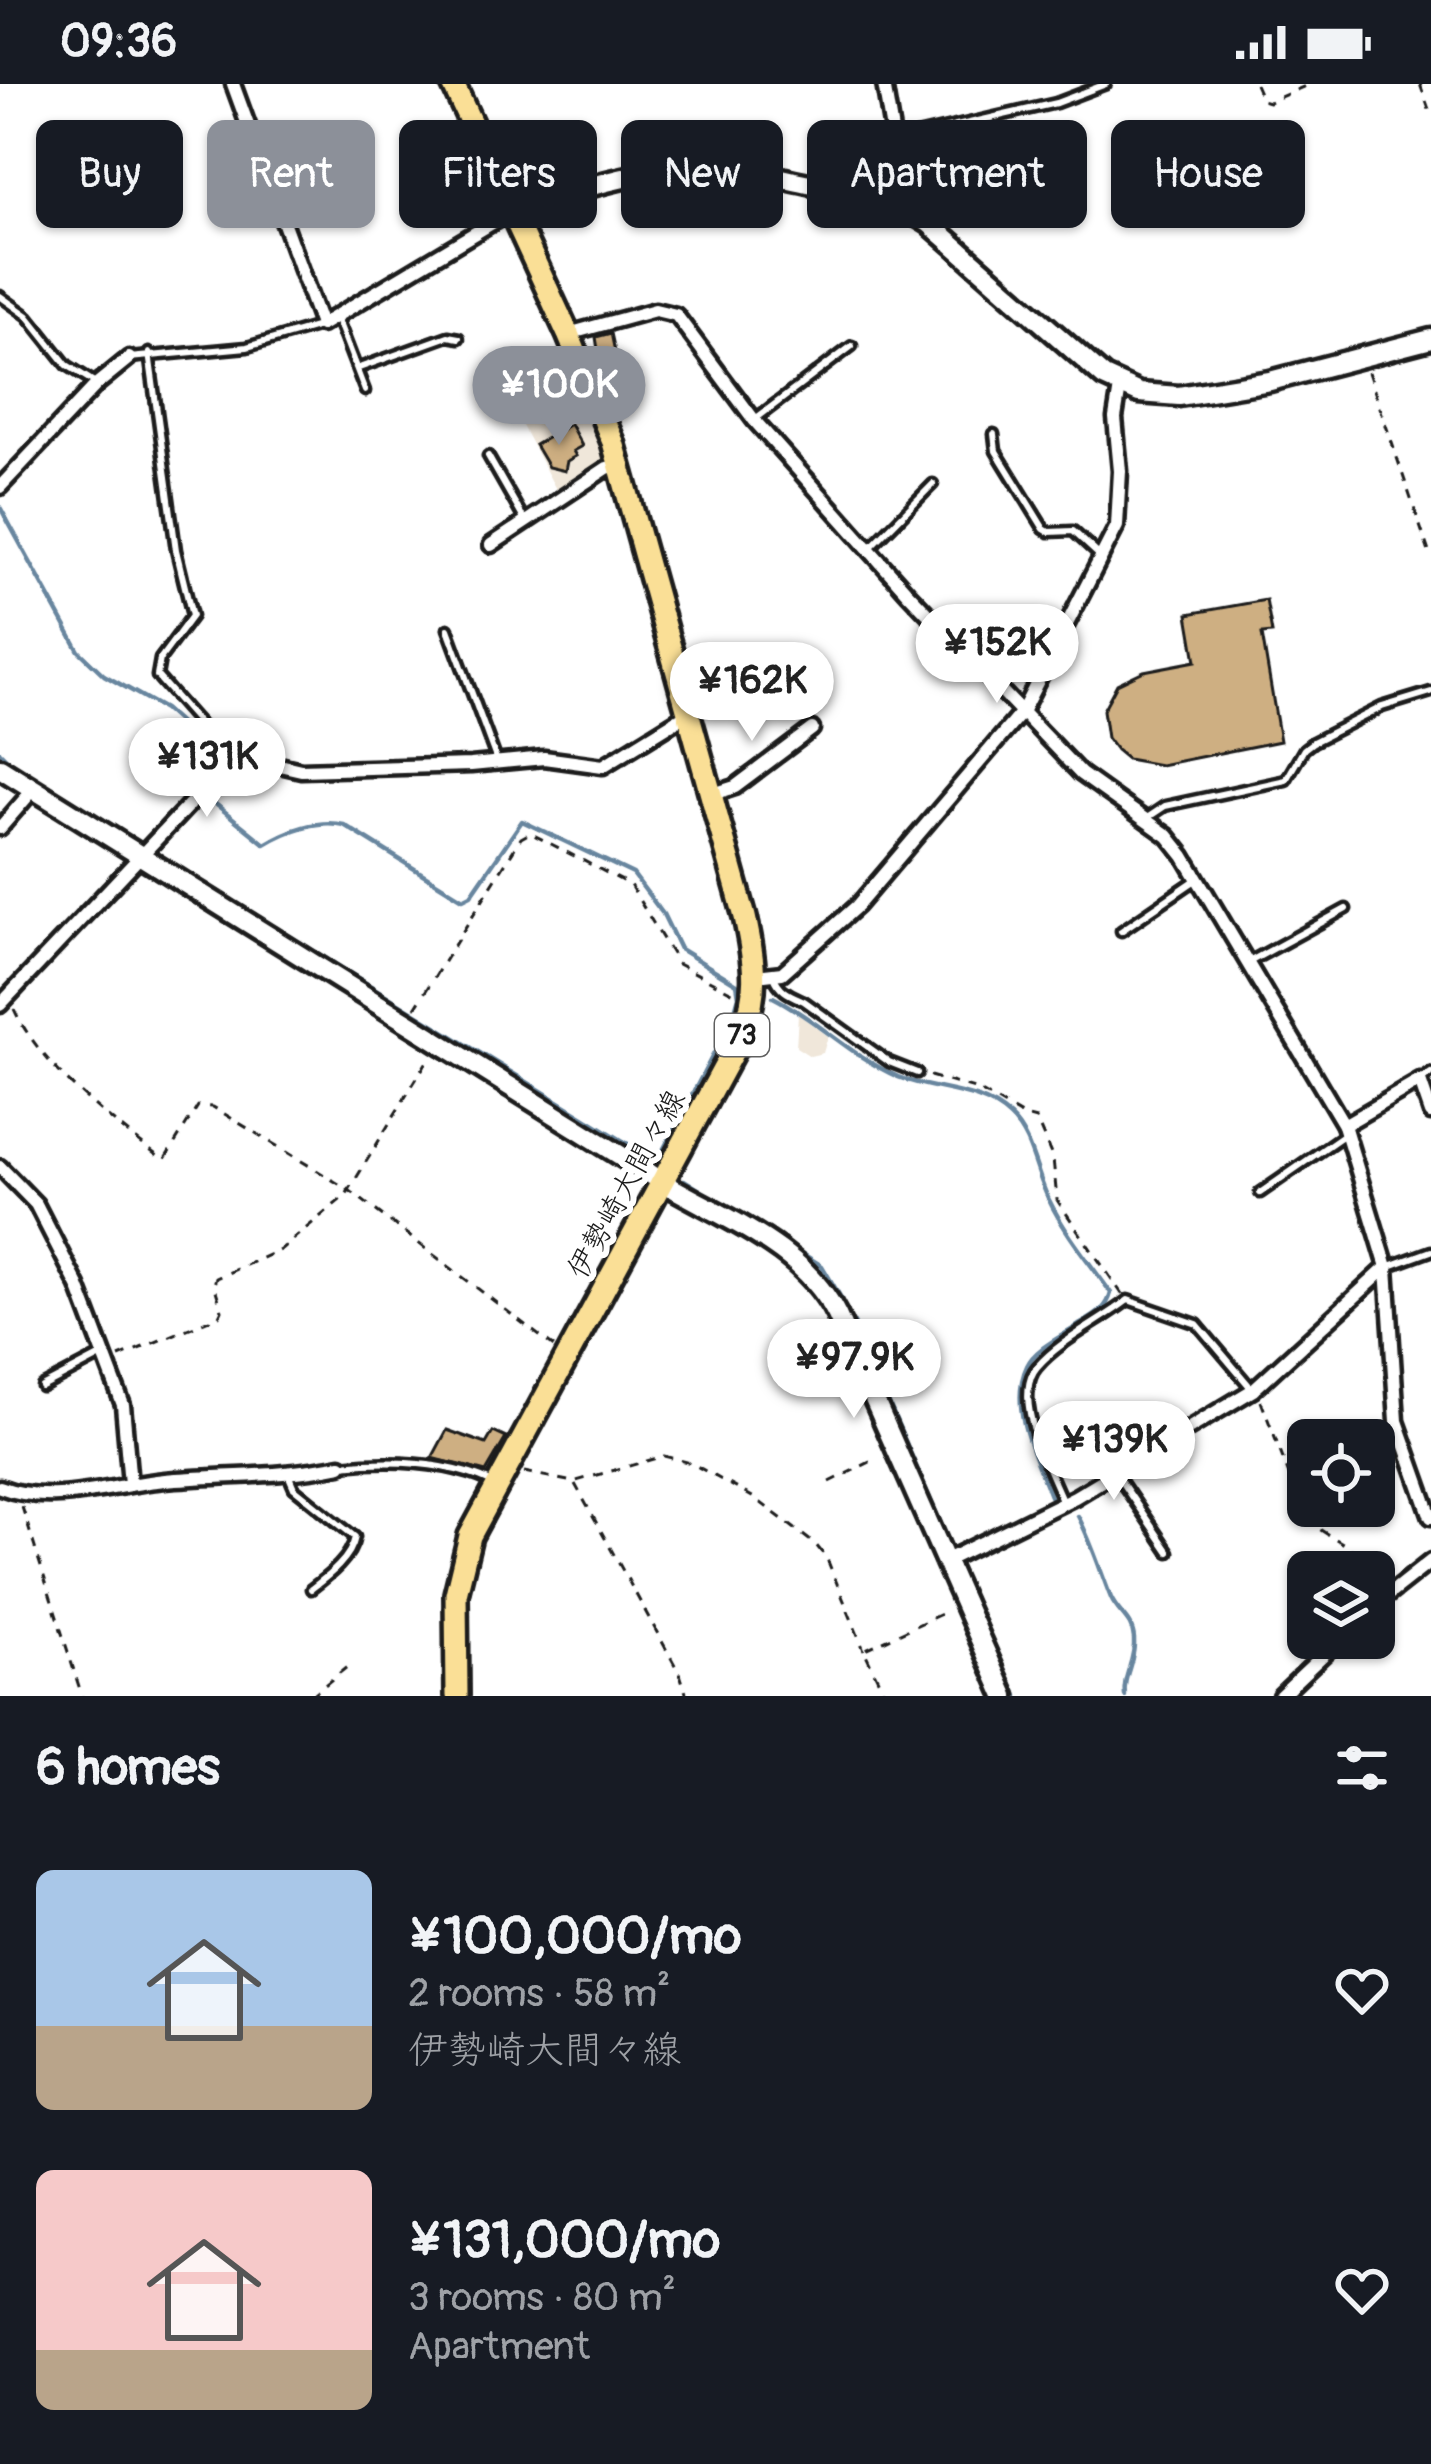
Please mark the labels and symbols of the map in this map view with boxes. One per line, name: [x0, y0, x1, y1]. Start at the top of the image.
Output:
pin: ¥100K: [475, 346, 643, 448]
pin: ¥152K: [913, 604, 1081, 706]
pin: ¥162K: [668, 642, 836, 744]
pin: ¥131K: [123, 718, 291, 820]
road number: 73: [715, 1014, 769, 1056]
street label: 伊勢崎大間々線: [559, 1083, 694, 1285]
pin: ¥97.9K: [756, 1319, 952, 1421]
pin: ¥139K: [1030, 1401, 1198, 1503]

